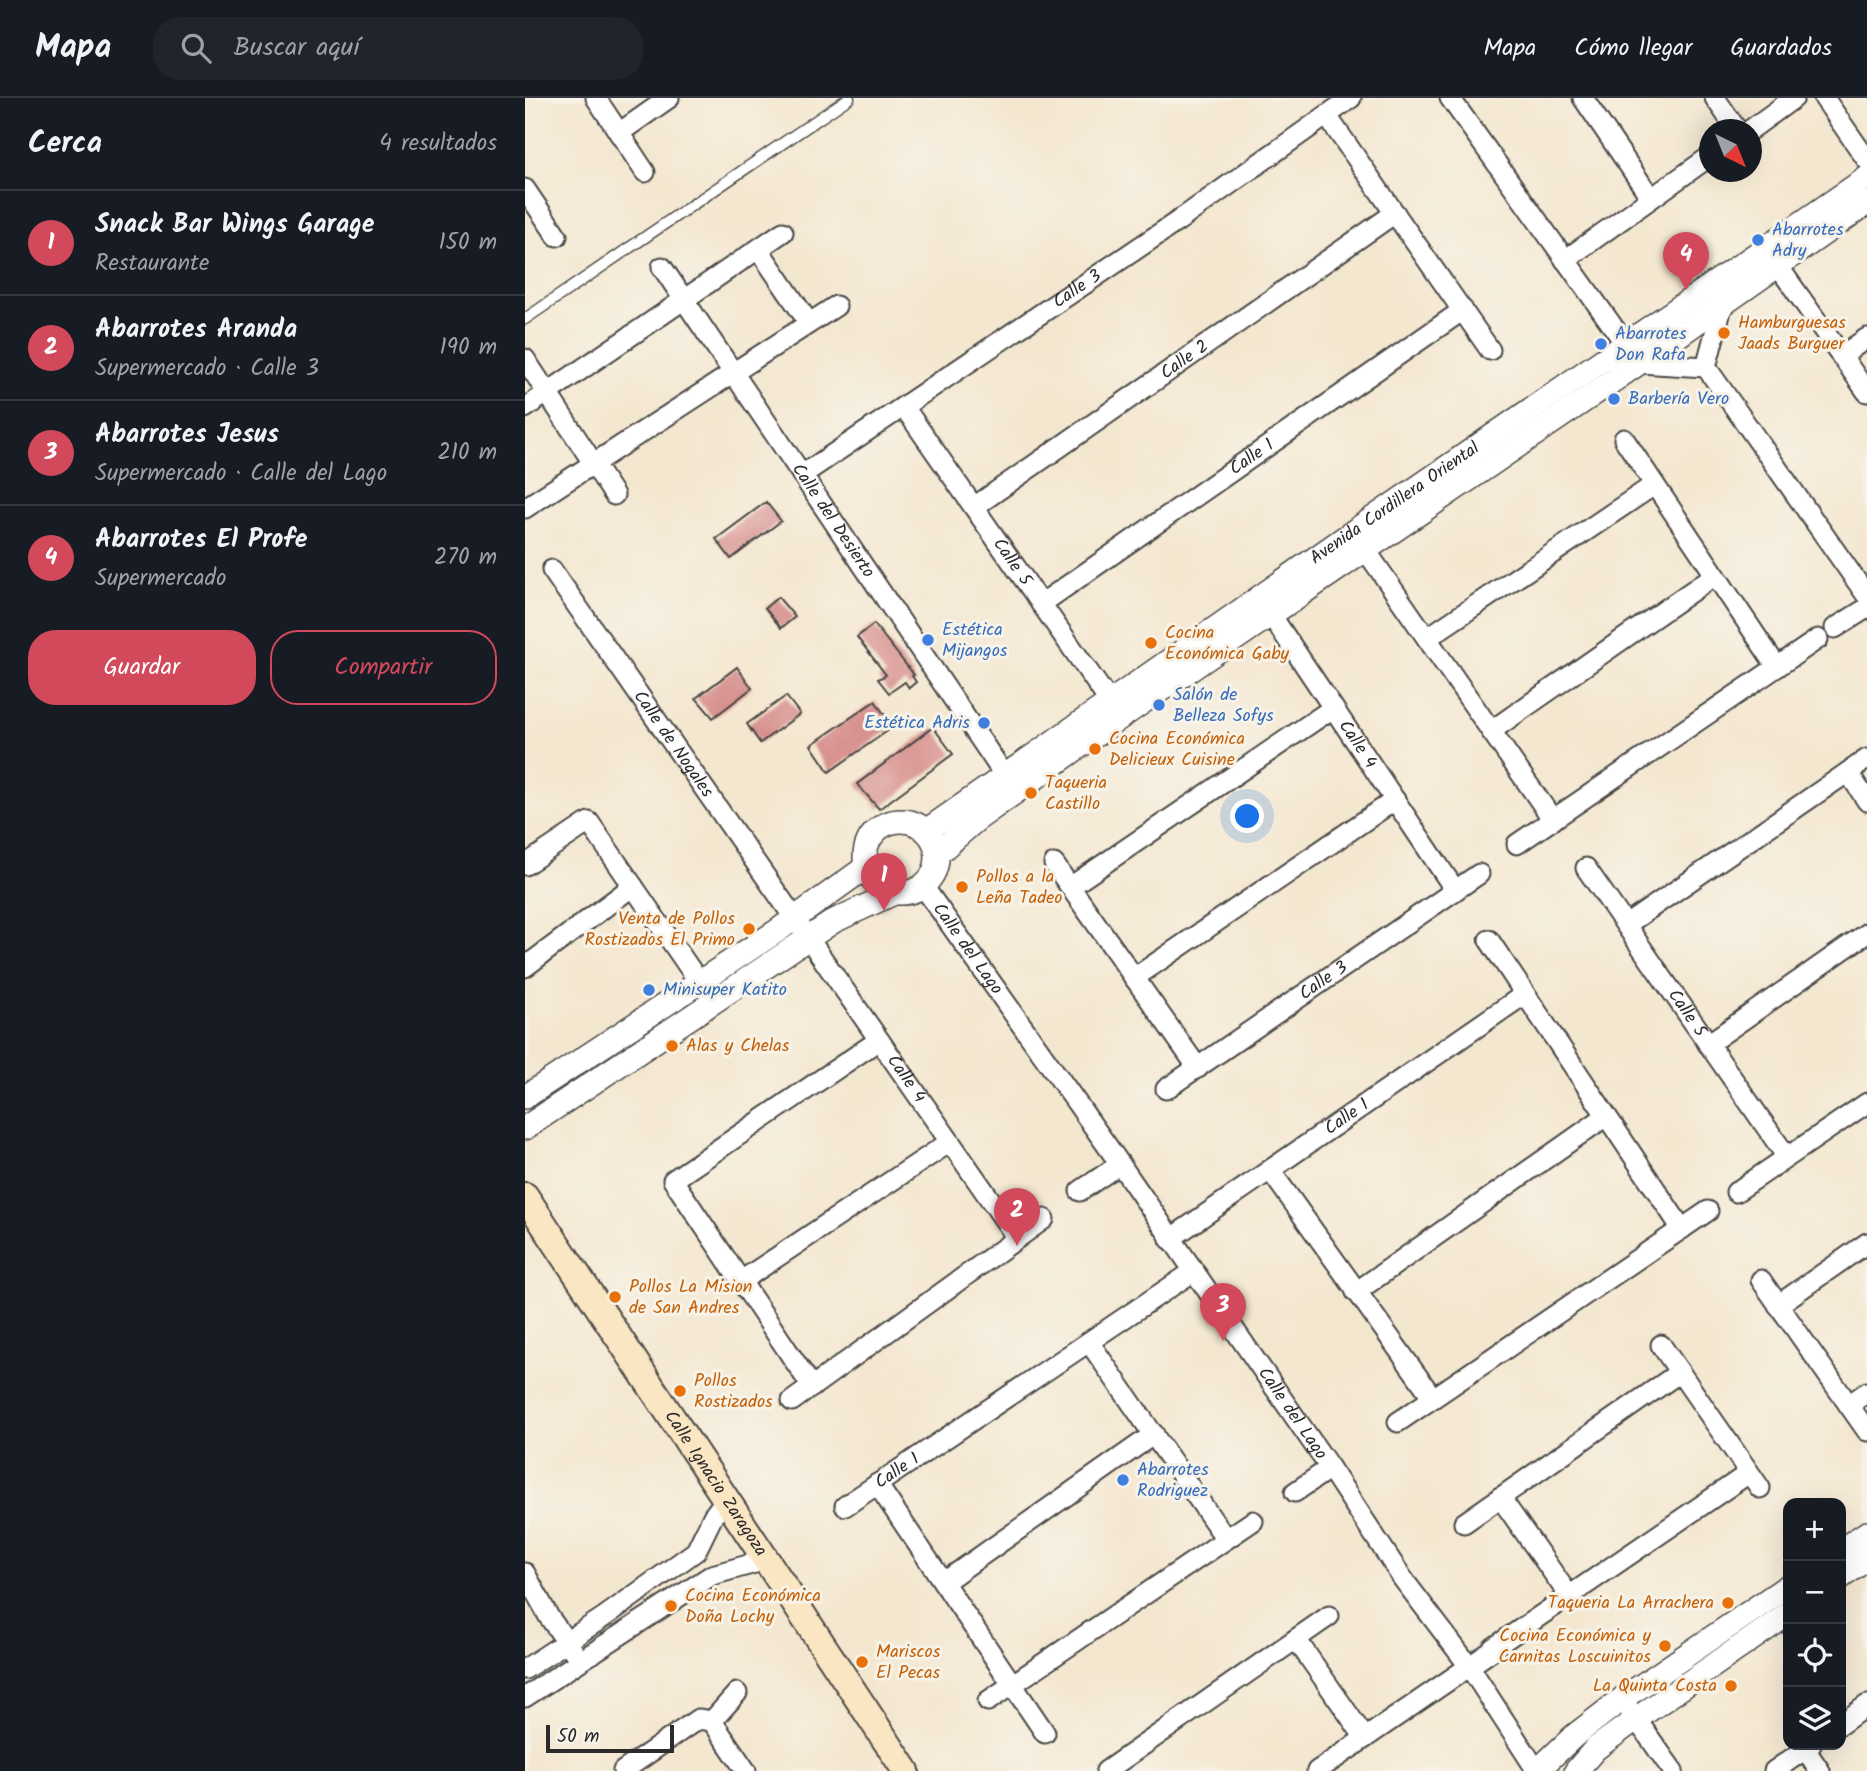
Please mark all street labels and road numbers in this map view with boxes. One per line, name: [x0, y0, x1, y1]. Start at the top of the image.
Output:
street label: Calle 3: [1047, 262, 1107, 316]
street label: Calle 2: [1154, 333, 1215, 387]
street label: Calle 1: [1223, 431, 1280, 483]
street label: Avenida Cordillera Oriental: [1304, 434, 1486, 572]
street label: Calle del Desierto: [784, 457, 882, 584]
street label: Calle 5: [985, 532, 1040, 593]
street label: Calle de Nogales: [625, 684, 721, 804]
street label: Calle 4: [1331, 714, 1384, 775]
street label: Calle del Lago: [925, 897, 1010, 1001]
street label: Calle 3: [1293, 954, 1354, 1008]
street label: Calle 5: [1660, 983, 1715, 1044]
street label: Calle 4: [879, 1049, 933, 1109]
street label: Calle 1: [1319, 1091, 1375, 1143]
street label: Calle del Lago: [1250, 1361, 1335, 1466]
street label: Calle Ignacio Zaragoza: [656, 1405, 775, 1563]
street label: Calle 1: [869, 1445, 926, 1497]

